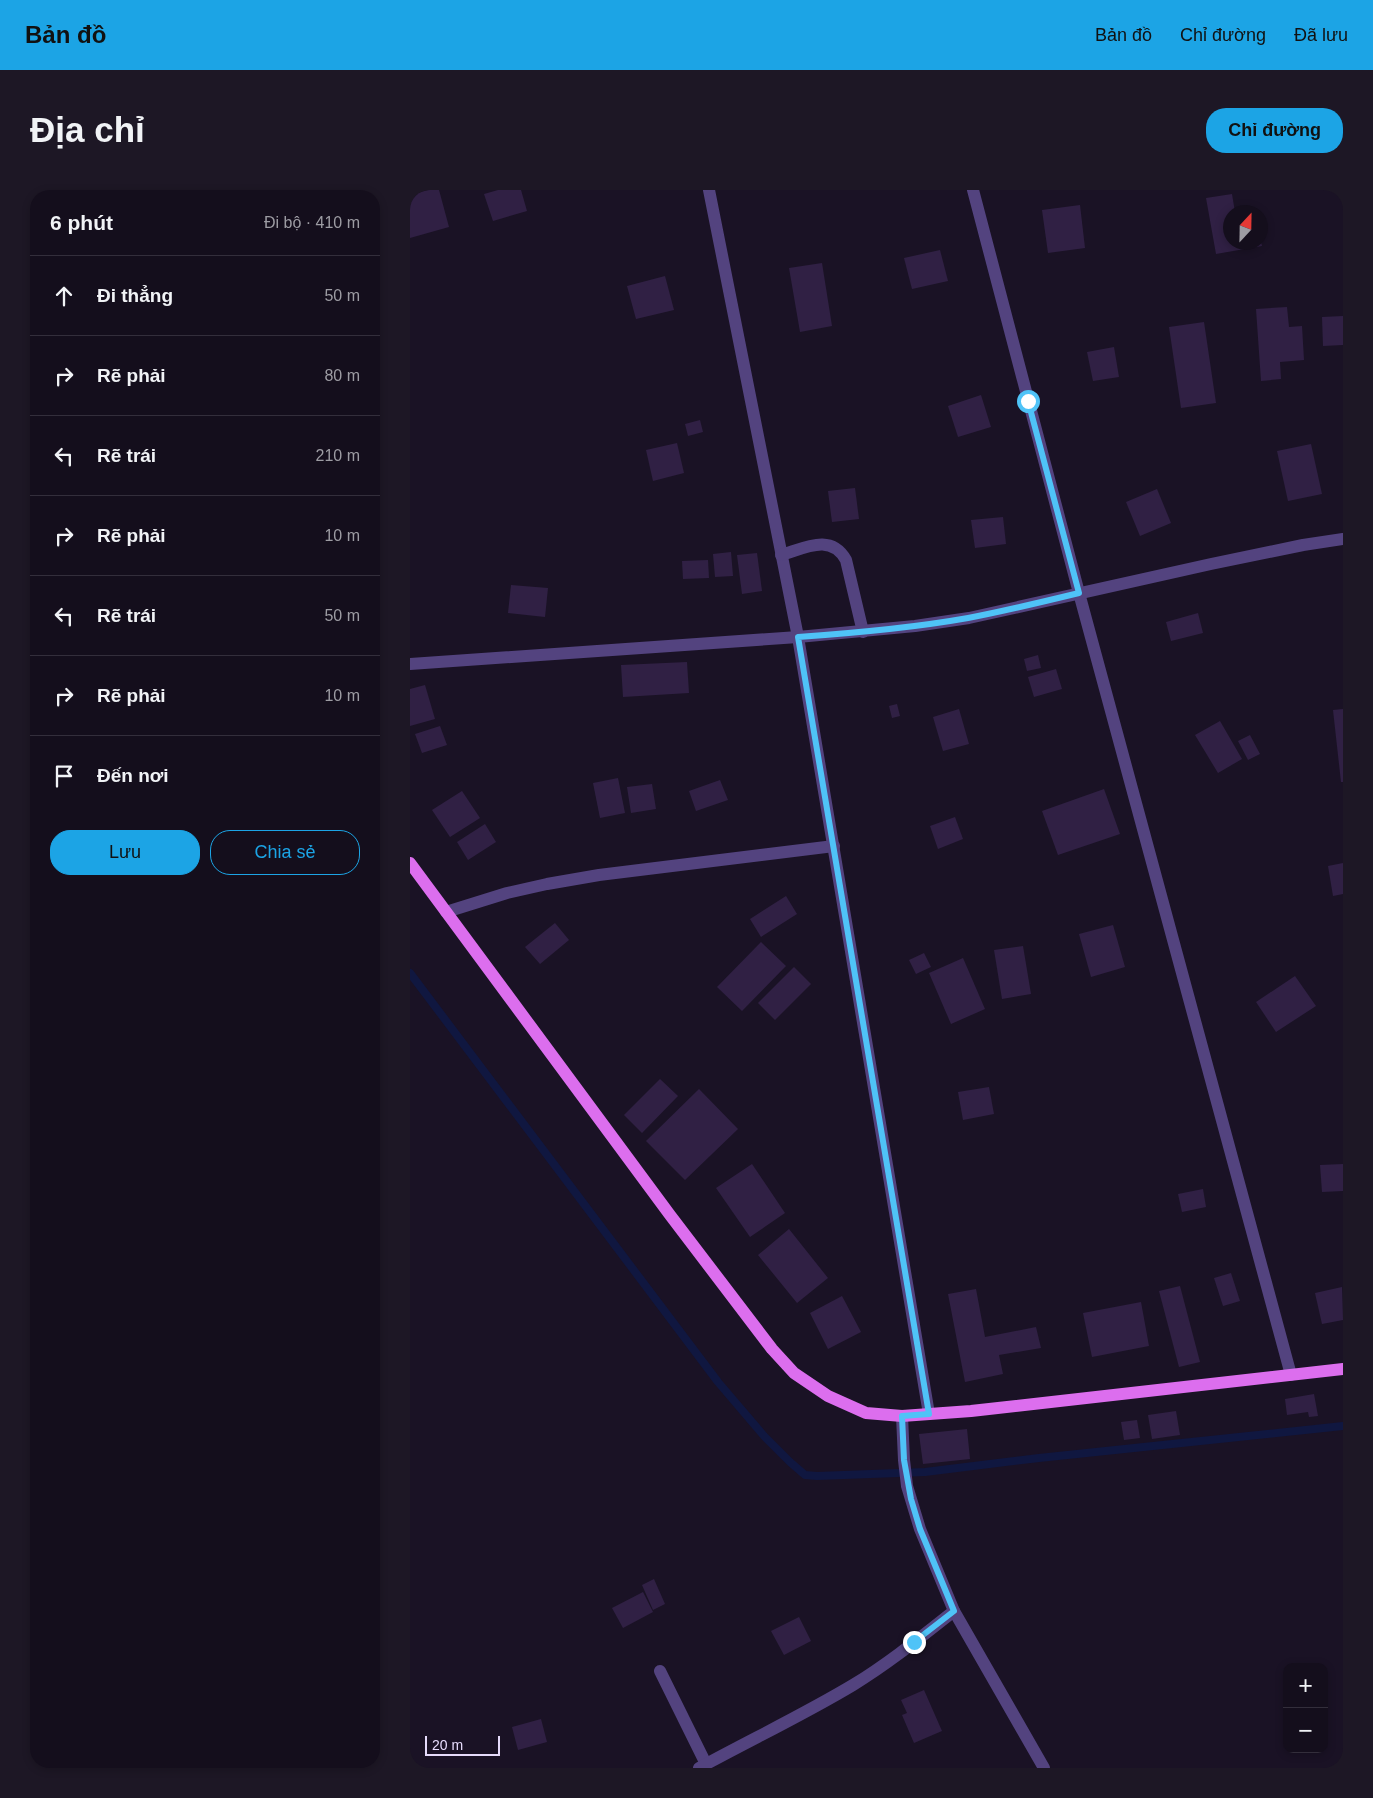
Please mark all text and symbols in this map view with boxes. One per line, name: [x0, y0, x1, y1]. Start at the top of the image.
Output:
text: Bản đồ: [25, 21, 106, 48]
text: Bản đồ: [1095, 25, 1152, 45]
text: Chỉ đường: [1180, 25, 1266, 45]
text: Đã lưu: [1294, 25, 1348, 45]
button: Chỉ đường: [1206, 108, 1343, 153]
text: Địa chỉ: [30, 110, 145, 149]
north arrow: [1223, 205, 1268, 250]
text: 6 phút: [50, 211, 113, 234]
text: Đi bộ · 410 m: [264, 214, 360, 231]
icon: ahead: [50, 282, 78, 310]
text: Đi thẳng: [97, 285, 173, 306]
text: 50 m: [324, 287, 360, 304]
icon: right: [50, 362, 78, 390]
text: Rẽ phải: [97, 365, 166, 386]
text: 80 m: [324, 367, 360, 384]
route start: [1017, 390, 1040, 413]
icon: left: [50, 442, 78, 470]
text: Rẽ trái: [97, 445, 156, 466]
text: 210 m: [316, 447, 360, 464]
icon: right: [50, 522, 78, 550]
text: Rẽ phải: [97, 525, 166, 546]
text: 10 m: [324, 527, 360, 544]
icon: left: [50, 602, 78, 630]
text: Rẽ trái: [97, 605, 156, 626]
text: 50 m: [324, 607, 360, 624]
icon: right: [50, 682, 78, 710]
text: Rẽ phải: [97, 685, 166, 706]
text: 10 m: [324, 687, 360, 704]
icon: arrive: [50, 762, 78, 790]
text: Đến nơi: [97, 765, 169, 786]
button: Lưu: [50, 830, 200, 875]
button: Chia sẻ: [210, 830, 360, 875]
route end: [903, 1631, 926, 1654]
map controls: [1283, 1663, 1328, 1753]
button: +: [1283, 1663, 1328, 1708]
button: −: [1283, 1708, 1328, 1753]
scale bar: [425, 1733, 500, 1756]
text: 20 m: [432, 1737, 463, 1753]

